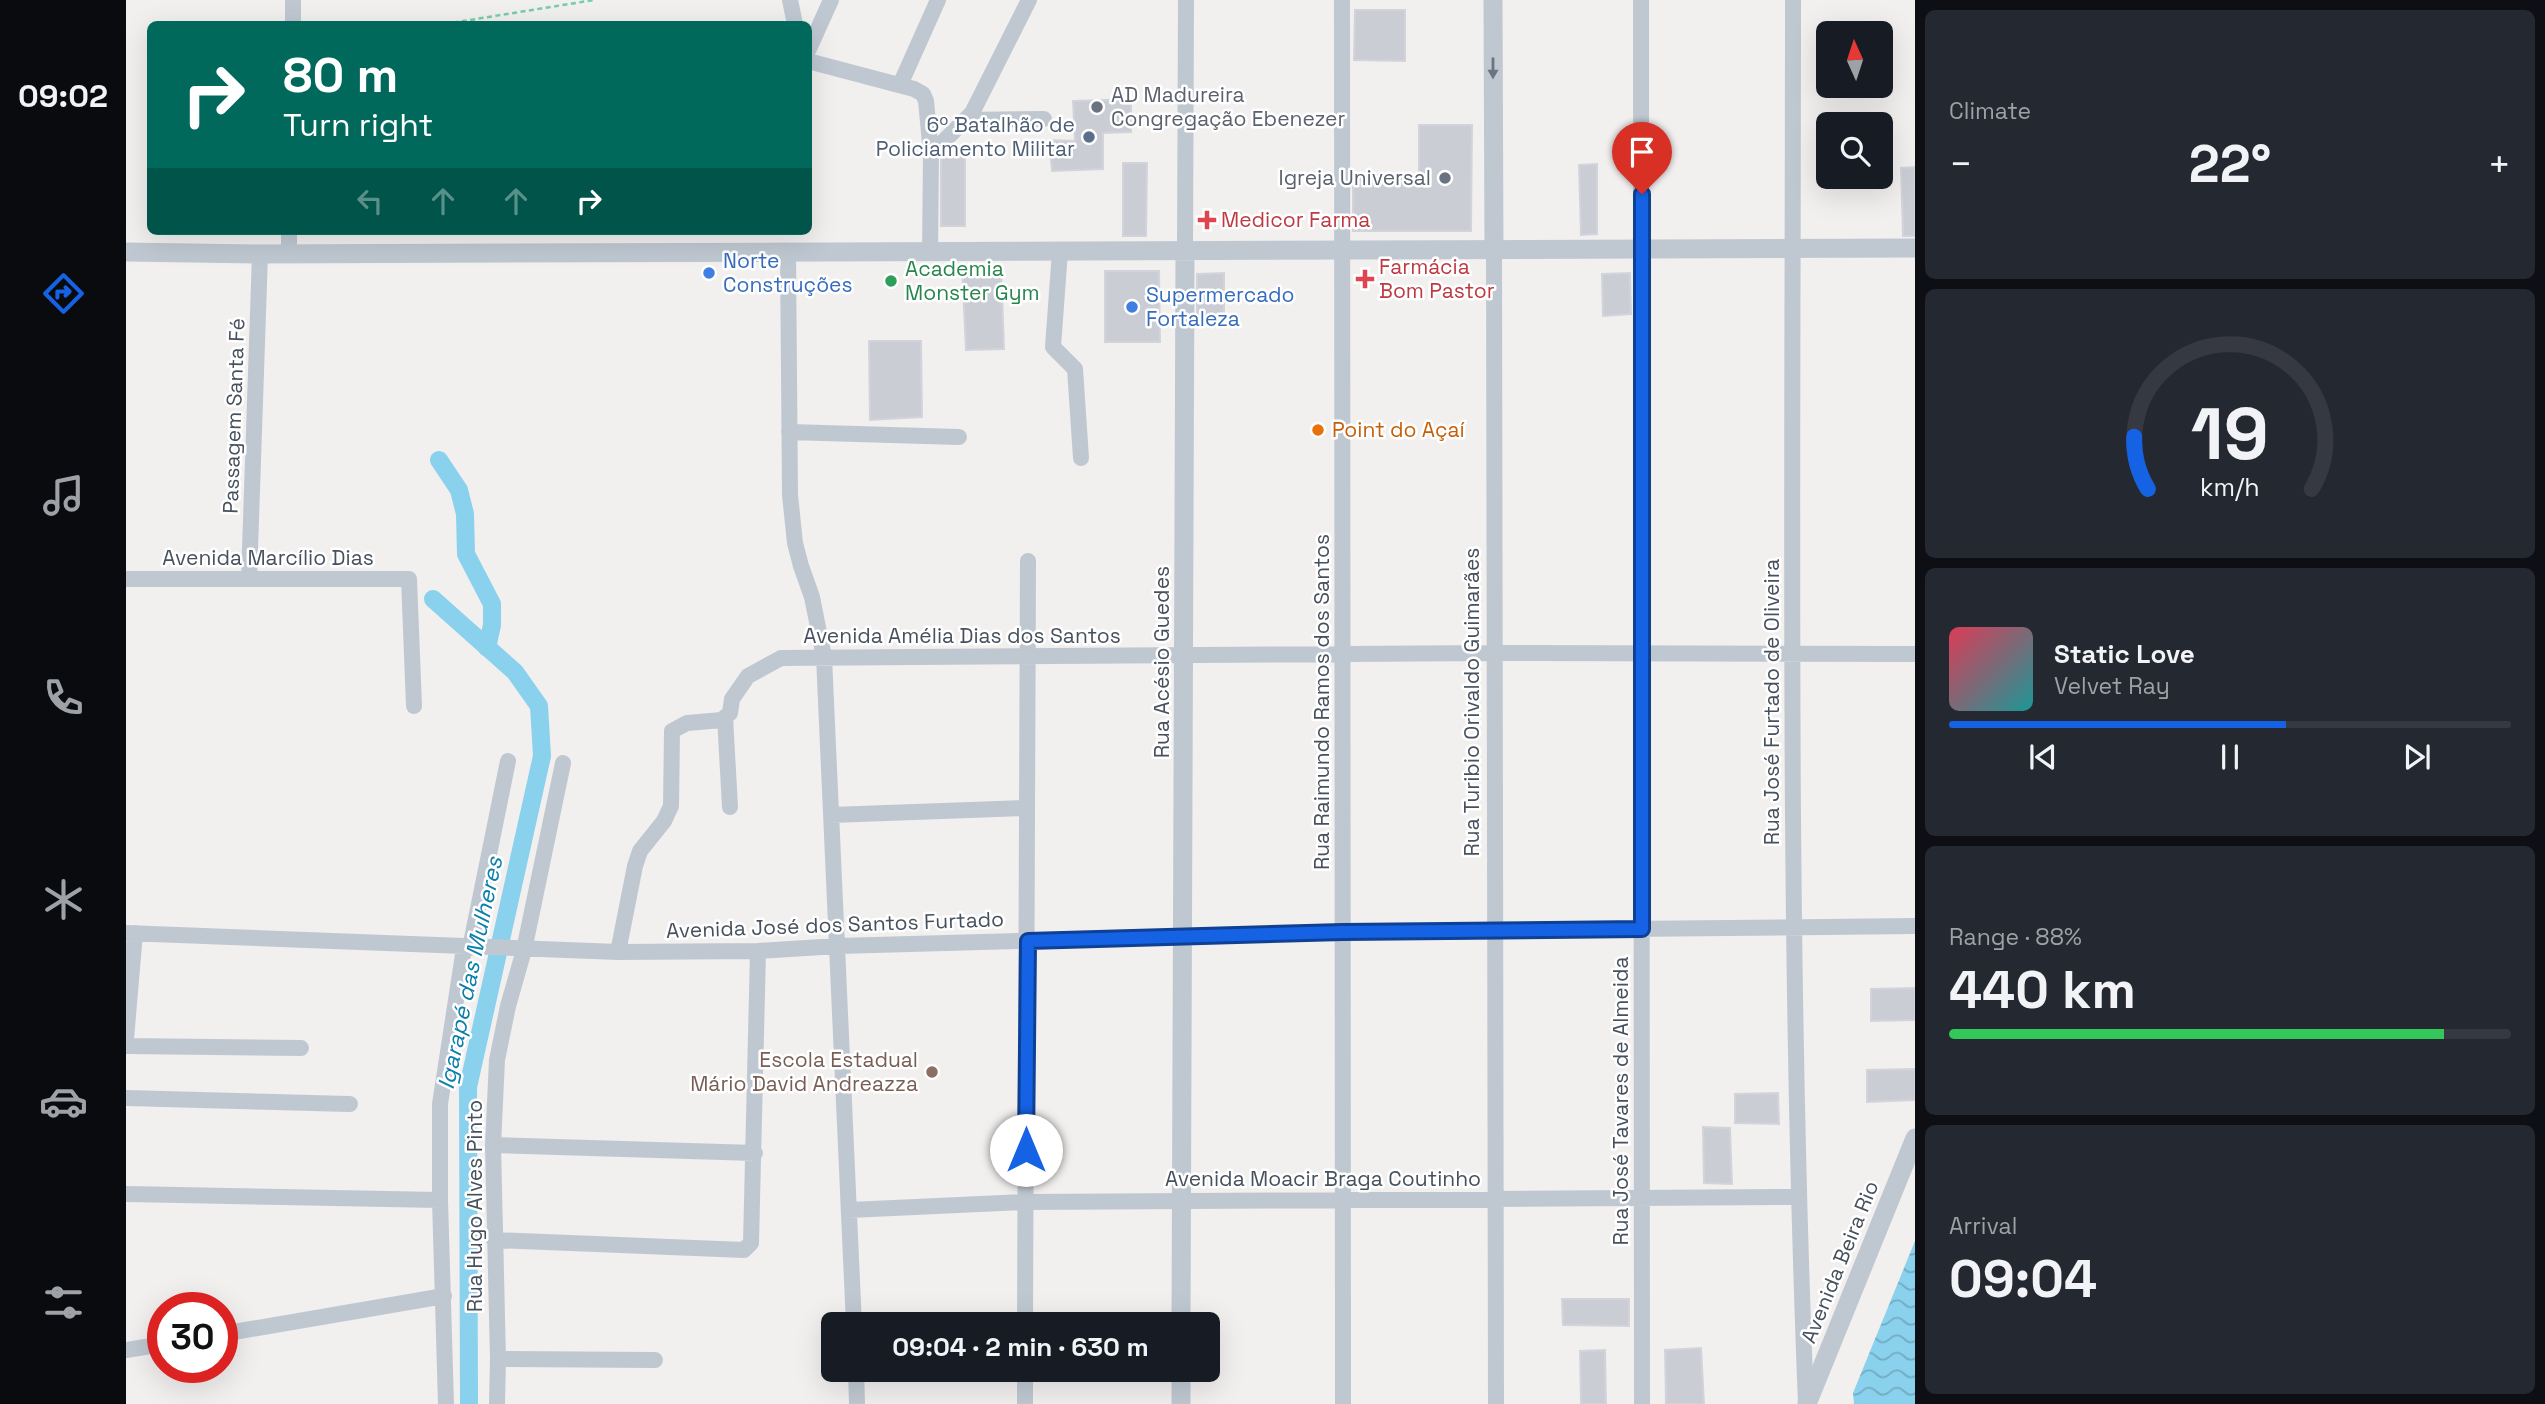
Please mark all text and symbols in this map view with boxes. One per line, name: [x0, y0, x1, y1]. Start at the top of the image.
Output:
north arrow: [1816, 21, 1894, 98]
map controls: [1816, 21, 1893, 189]
text: 80 m: [283, 44, 398, 106]
icon: right: [168, 49, 259, 140]
one-way arrow: [1487, 57, 1499, 79]
text: 09:02: [18, 76, 108, 116]
place label: AD Madureira Congregação Ebenezer: [1111, 81, 1345, 132]
text: Climate: [1949, 96, 2031, 126]
marker: AD Madureira Congregação Ebenezer: [1089, 99, 1105, 115]
text: Turn right: [283, 105, 433, 145]
place label: 6º Batalhão de Policiamento Militar: [876, 111, 1075, 162]
button: search: [1816, 112, 1893, 189]
pin: [1612, 122, 1672, 194]
marker: 6º Batalhão de Policiamento Militar: [1081, 129, 1097, 145]
text: 22°: [2189, 131, 2271, 197]
icon: arrive: [1623, 133, 1661, 171]
text: −: [1949, 140, 1973, 188]
text: +: [2487, 140, 2511, 188]
place label: Igreja Universal: [1279, 164, 1431, 191]
marker: Igreja Universal: [1437, 170, 1453, 186]
icon: left: [351, 182, 389, 220]
icon: ahead: [424, 182, 462, 220]
icon: ahead: [497, 182, 535, 220]
icon: right: [570, 182, 608, 220]
place label: Medicor Farma: [1221, 206, 1370, 233]
marker: Medicor Farma: [1199, 212, 1215, 228]
place label: Norte Construções: [723, 247, 853, 298]
place label: Farmácia Bom Pastor: [1379, 253, 1495, 304]
place label: Academia Monster Gym: [905, 255, 1040, 306]
marker: Norte Construções: [701, 265, 717, 281]
icon: directions: [39, 269, 88, 318]
marker: Farmácia Bom Pastor: [1357, 271, 1373, 287]
marker: Academia Monster Gym: [883, 273, 899, 289]
place label: Supermercado Fortaleza: [1146, 281, 1294, 332]
marker: Supermercado Fortaleza: [1124, 299, 1140, 315]
street label: Passagem Santa Fé: [217, 318, 250, 514]
text: 19: [2191, 388, 2269, 481]
place label: Point do Açaí: [1332, 416, 1466, 443]
marker: Point do Açaí: [1310, 422, 1326, 438]
icon: music: [39, 471, 88, 520]
text: km/h: [2200, 471, 2260, 503]
street label: Rua Raimundo Ramos dos Santos: [1308, 534, 1335, 870]
street label: Avenida Marcílio Dias: [162, 544, 374, 571]
street label: Rua Turibio Orivaldo Guimarães: [1458, 548, 1485, 856]
street label: Rua José Furtado de Oliveira: [1758, 559, 1785, 845]
street label: Rua Acésio Guedes: [1148, 566, 1175, 758]
street label: Avenida Amélia Dias dos Santos: [803, 622, 1121, 649]
text: Static Love: [2054, 637, 2195, 671]
text: Velvet Ray: [2054, 671, 2170, 701]
icon: phone: [39, 673, 88, 722]
icon: previous: [2024, 738, 2062, 776]
icon: pause: [2211, 738, 2249, 776]
icon: next: [2398, 738, 2436, 776]
water label: Igarapé das Mulheres: [431, 853, 509, 1092]
icon: climate: [39, 875, 88, 924]
street label: Avenida José dos Santos Furtado: [666, 905, 1004, 944]
text: Range · 88%: [1949, 922, 2082, 952]
street label: Rua José Tavares de Almeida: [1607, 956, 1634, 1246]
text: 440 km: [1949, 957, 2136, 1023]
place label: Escola Estadual Mário David Andreazza: [690, 1046, 918, 1097]
marker: Escola Estadual Mário David Andreazza: [924, 1064, 940, 1080]
icon: car: [39, 1077, 88, 1126]
street label: Rua Hugo Alves Pinto: [461, 1100, 488, 1312]
position arrow: [989, 1113, 1063, 1187]
street label: Avenida Moacir Braga Coutinho: [1165, 1165, 1481, 1192]
street label: Avenida Beira Rio: [1795, 1177, 1884, 1347]
text: Arrival: [1949, 1211, 2017, 1241]
text: 09:04: [1949, 1246, 2097, 1312]
icon: filters: [39, 1278, 88, 1327]
speed limit sign: 30: [147, 1292, 238, 1383]
text: 09:04 · 2 min · 630 m: [892, 1330, 1149, 1364]

